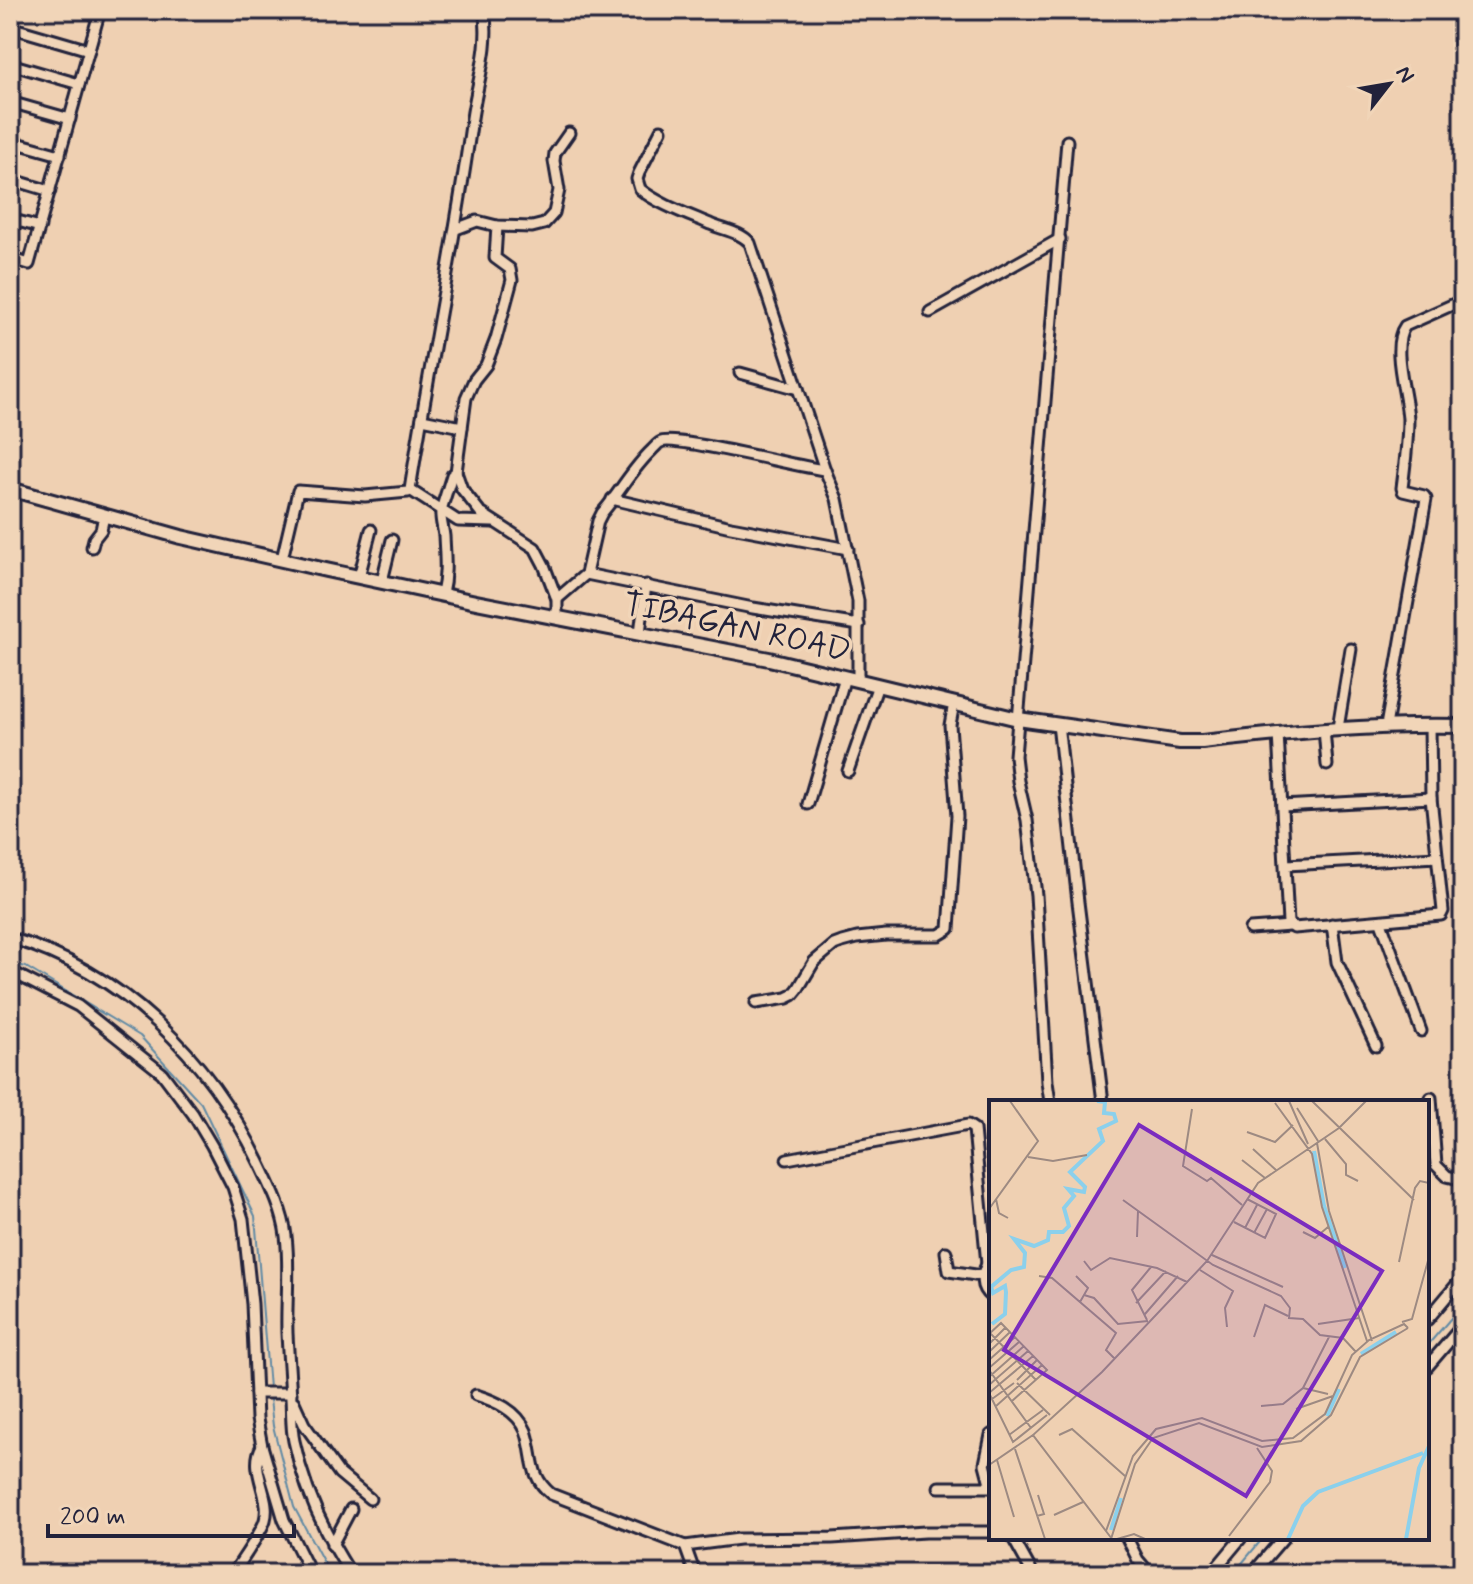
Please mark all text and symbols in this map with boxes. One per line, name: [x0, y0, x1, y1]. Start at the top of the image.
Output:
north arrow: [1349, 44, 1429, 124]
text: N: [1389, 61, 1420, 88]
street label: TIBAGAN ROAD: [620, 583, 854, 673]
inset map: [989, 1100, 1429, 1540]
scale bar: [48, 1488, 294, 1538]
text: 200 m: [60, 1502, 126, 1533]

